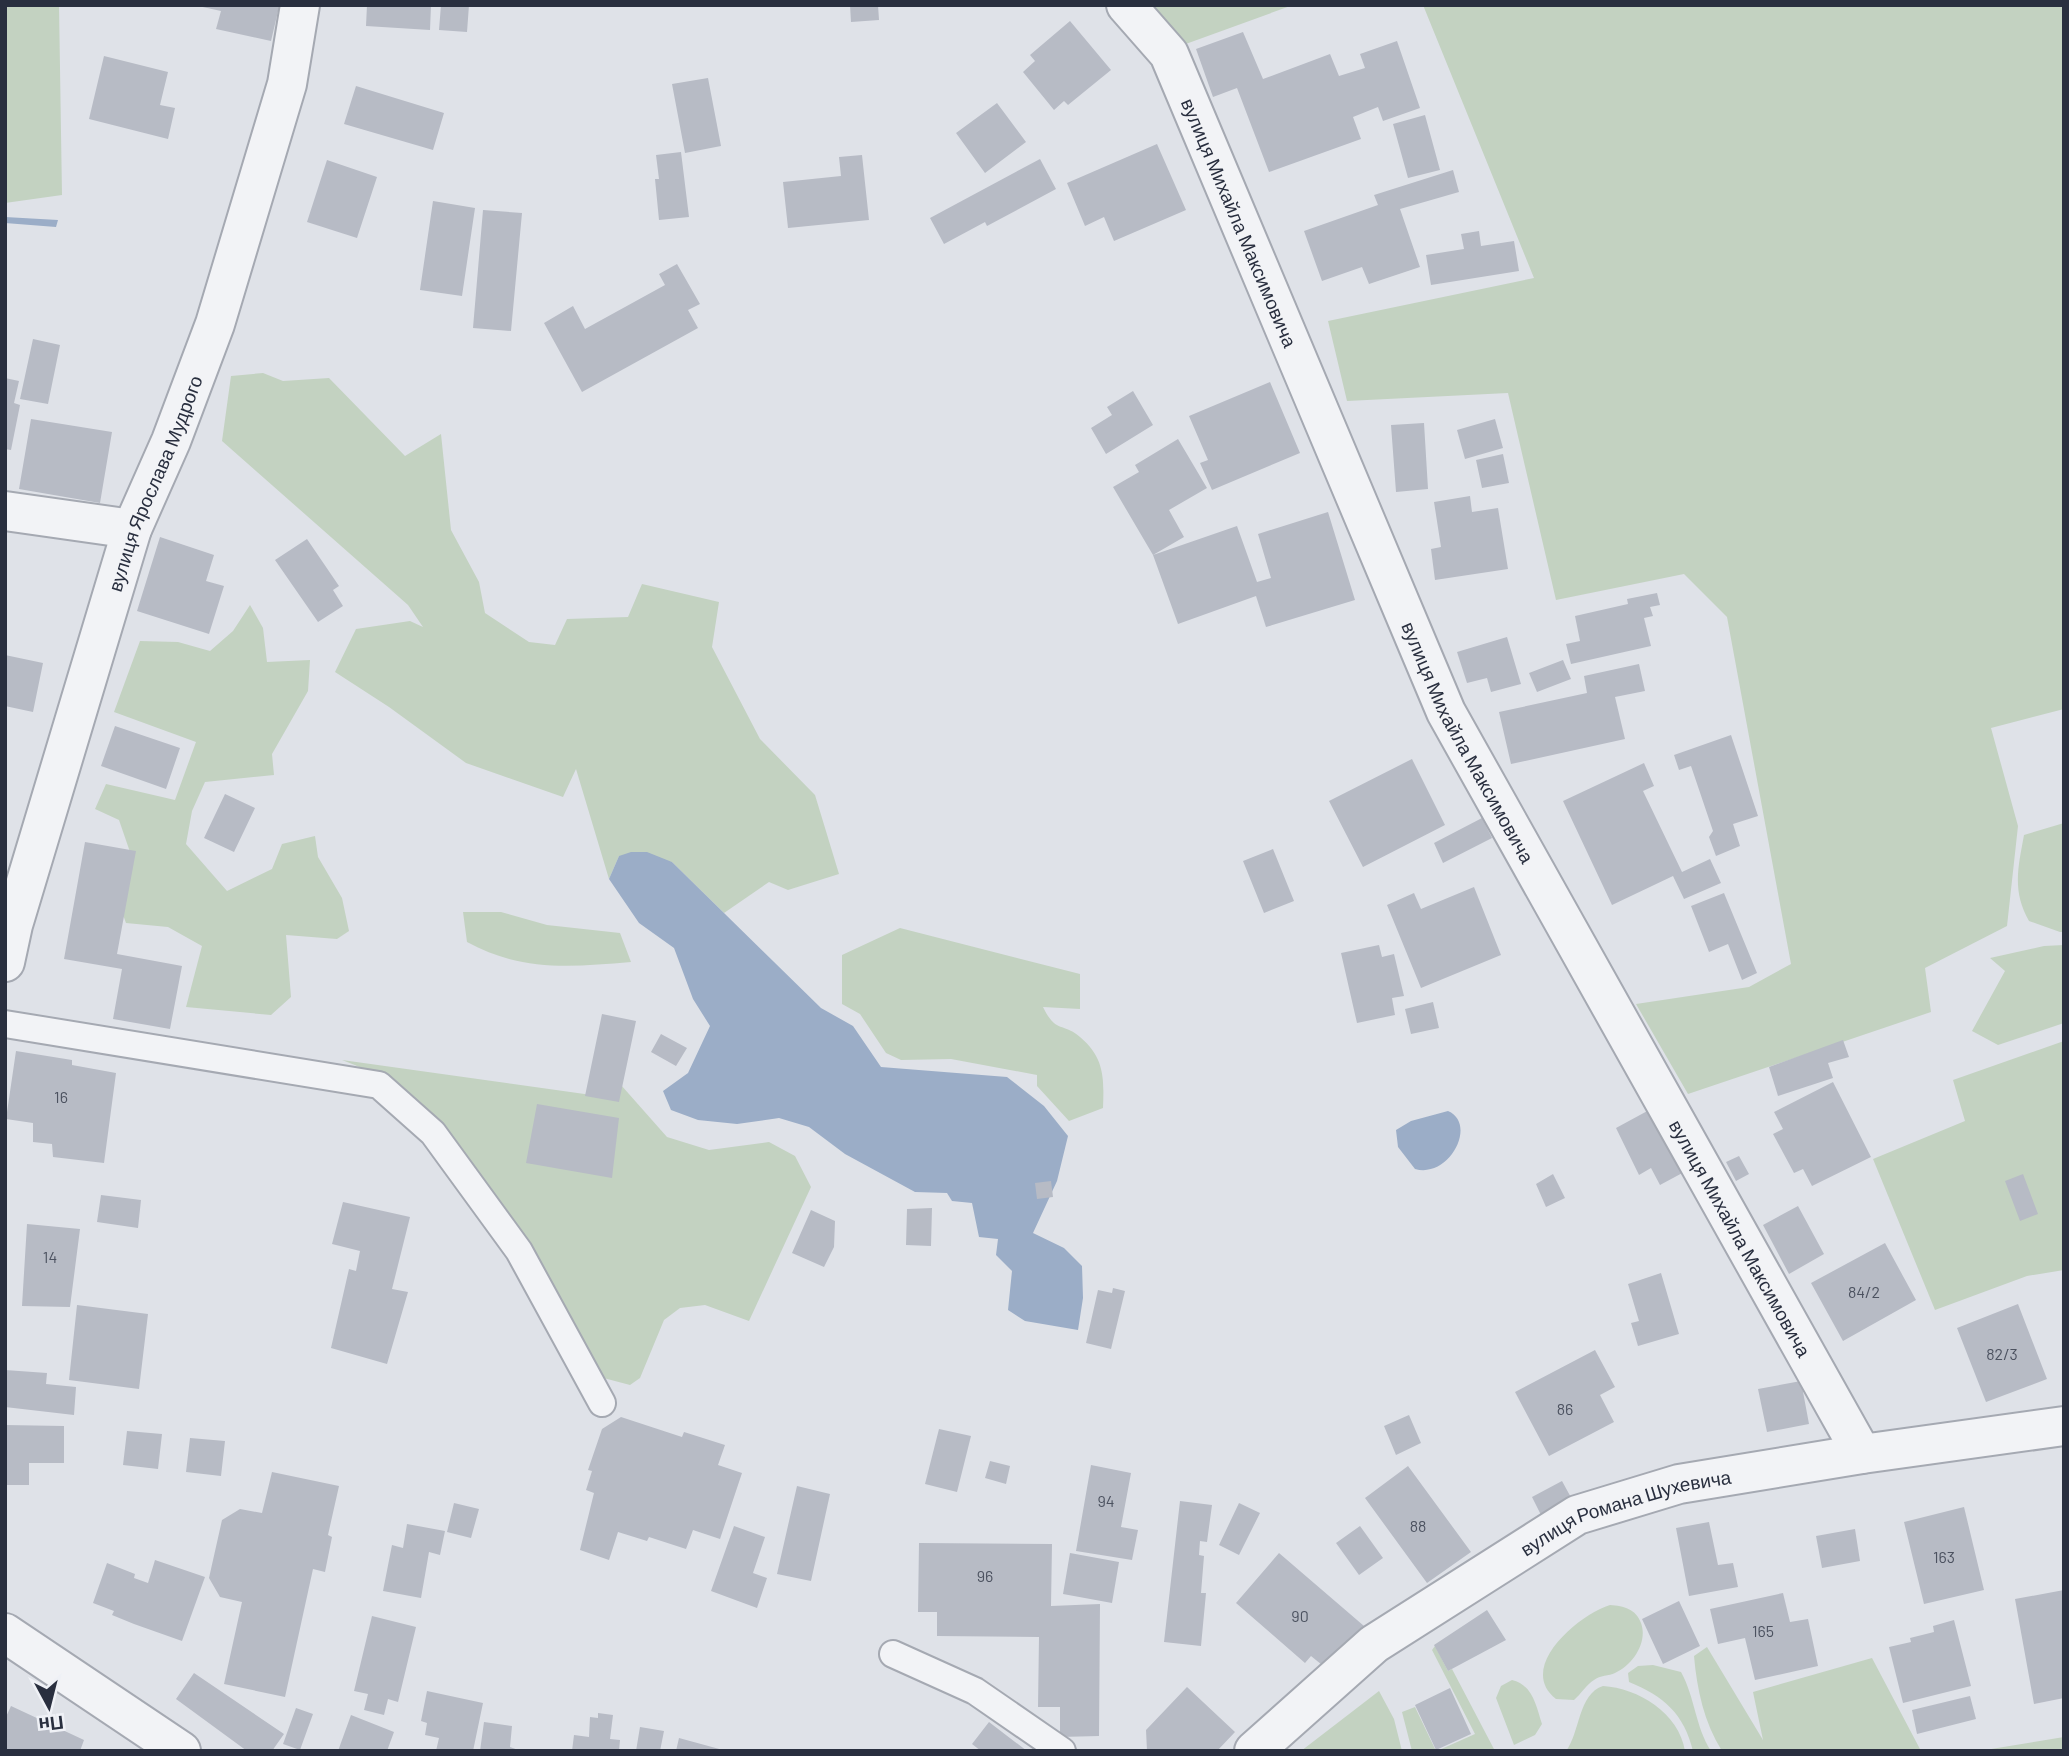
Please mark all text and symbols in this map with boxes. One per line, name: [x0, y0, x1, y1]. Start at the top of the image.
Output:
street label: вулиця Михайла Максимовича: [1177, 94, 1303, 351]
street label: вулиця Ярослава Мудрого: [102, 372, 206, 594]
street label: вулиця Михайла Максимовича: [1398, 618, 1540, 867]
house number: 16: [54, 1087, 68, 1106]
street label: вулиця Михайла Максимовича: [1665, 1115, 1817, 1361]
house number: 14: [43, 1247, 57, 1266]
house number: 84/2: [1848, 1282, 1880, 1301]
house number: 82/3: [1986, 1344, 2018, 1363]
house number: 86: [1557, 1399, 1573, 1418]
street label: вулиця Романа Шухевича: [1516, 1464, 1733, 1560]
house number: 94: [1097, 1491, 1115, 1510]
house number: 88: [1410, 1516, 1426, 1535]
house number: 163: [1933, 1547, 1955, 1566]
house number: 96: [977, 1566, 993, 1585]
house number: 90: [1291, 1606, 1309, 1625]
house number: 165: [1752, 1621, 1774, 1640]
north arrow: [14, 1672, 84, 1742]
text: Пн: [37, 1711, 65, 1737]

